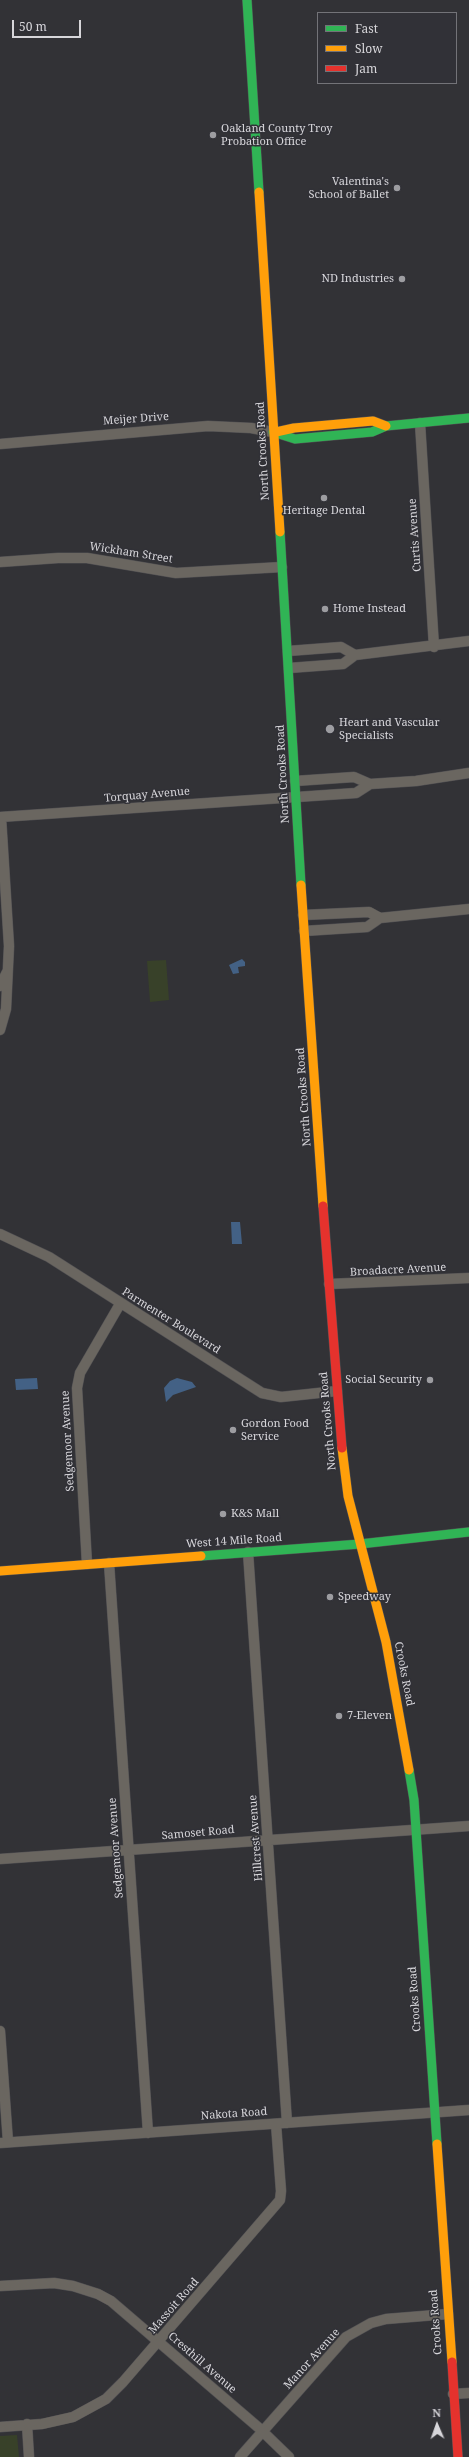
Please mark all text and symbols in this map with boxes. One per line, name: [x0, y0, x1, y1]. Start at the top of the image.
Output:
scale bar: [14, 12, 83, 38]
legend: [317, 12, 457, 84]
text: 50 m: [19, 18, 47, 35]
text: Fast: [355, 20, 378, 37]
text: Slow: [355, 40, 383, 57]
text: Jam: [355, 60, 377, 77]
place label: Oakland County Troy Probation Office: [221, 122, 332, 148]
marker: Oakland County Troy Probation Office: [208, 130, 218, 140]
place label: Valentina's School of Ballet: [308, 175, 389, 201]
marker: Valentina's School of Ballet: [392, 183, 402, 193]
place label: ND Industries: [321, 272, 394, 286]
marker: ND Industries: [397, 274, 407, 284]
street label: North Crooks Road: [254, 401, 272, 501]
street label: Meijer Drive: [103, 410, 169, 428]
marker: Heritage Dental: [319, 493, 329, 503]
street label: Curtis Avenue: [406, 498, 424, 572]
place label: Heritage Dental: [283, 504, 365, 518]
street label: Wickham Street: [88, 540, 174, 566]
place label: Home Instead: [333, 602, 406, 616]
marker: Home Instead: [320, 604, 330, 614]
place label: Heart and Vascular Specialists: [339, 716, 440, 742]
marker: Heart and Vascular Specialists: [324, 723, 336, 735]
street label: North Crooks Road: [274, 724, 292, 824]
street label: Torquay Avenue: [104, 785, 190, 805]
street label: North Crooks Road: [294, 1047, 314, 1147]
street label: Broadacre Avenue: [349, 1261, 447, 1279]
street label: Parmenter Boulevard: [119, 1285, 223, 1357]
street label: North Crooks Road: [317, 1371, 339, 1471]
place label: Social Security: [345, 1373, 422, 1387]
marker: Social Security: [425, 1375, 435, 1385]
street label: Sedgemoor Avenue: [59, 1390, 77, 1492]
place label: Gordon Food Service: [241, 1417, 309, 1443]
marker: Gordon Food Service: [228, 1425, 238, 1435]
place label: K&S Mall: [231, 1507, 279, 1521]
marker: K&S Mall: [218, 1509, 228, 1519]
street label: West 14 Mile Road: [186, 1531, 282, 1551]
place label: Speedway: [338, 1590, 391, 1604]
marker: Speedway: [325, 1592, 335, 1602]
street label: Crooks Road: [391, 1641, 417, 1707]
place label: 7-Eleven: [347, 1709, 392, 1723]
marker: 7-Eleven: [334, 1711, 344, 1721]
street label: Hillcrest Avenue: [246, 1794, 266, 1882]
street label: Sedgemoor Avenue: [106, 1797, 126, 1899]
street label: Samoset Road: [161, 1823, 235, 1843]
street label: Crooks Road: [406, 1966, 424, 2032]
street label: Nakota Road: [200, 2105, 268, 2123]
street label: Massoit Road: [146, 2275, 202, 2337]
street label: Crooks Road: [427, 2289, 445, 2355]
street label: Manor Avenue: [281, 2326, 343, 2392]
street label: Cresthill Avenue: [165, 2330, 239, 2396]
north arrow: [417, 2405, 457, 2445]
text: N: [432, 2405, 441, 2420]

